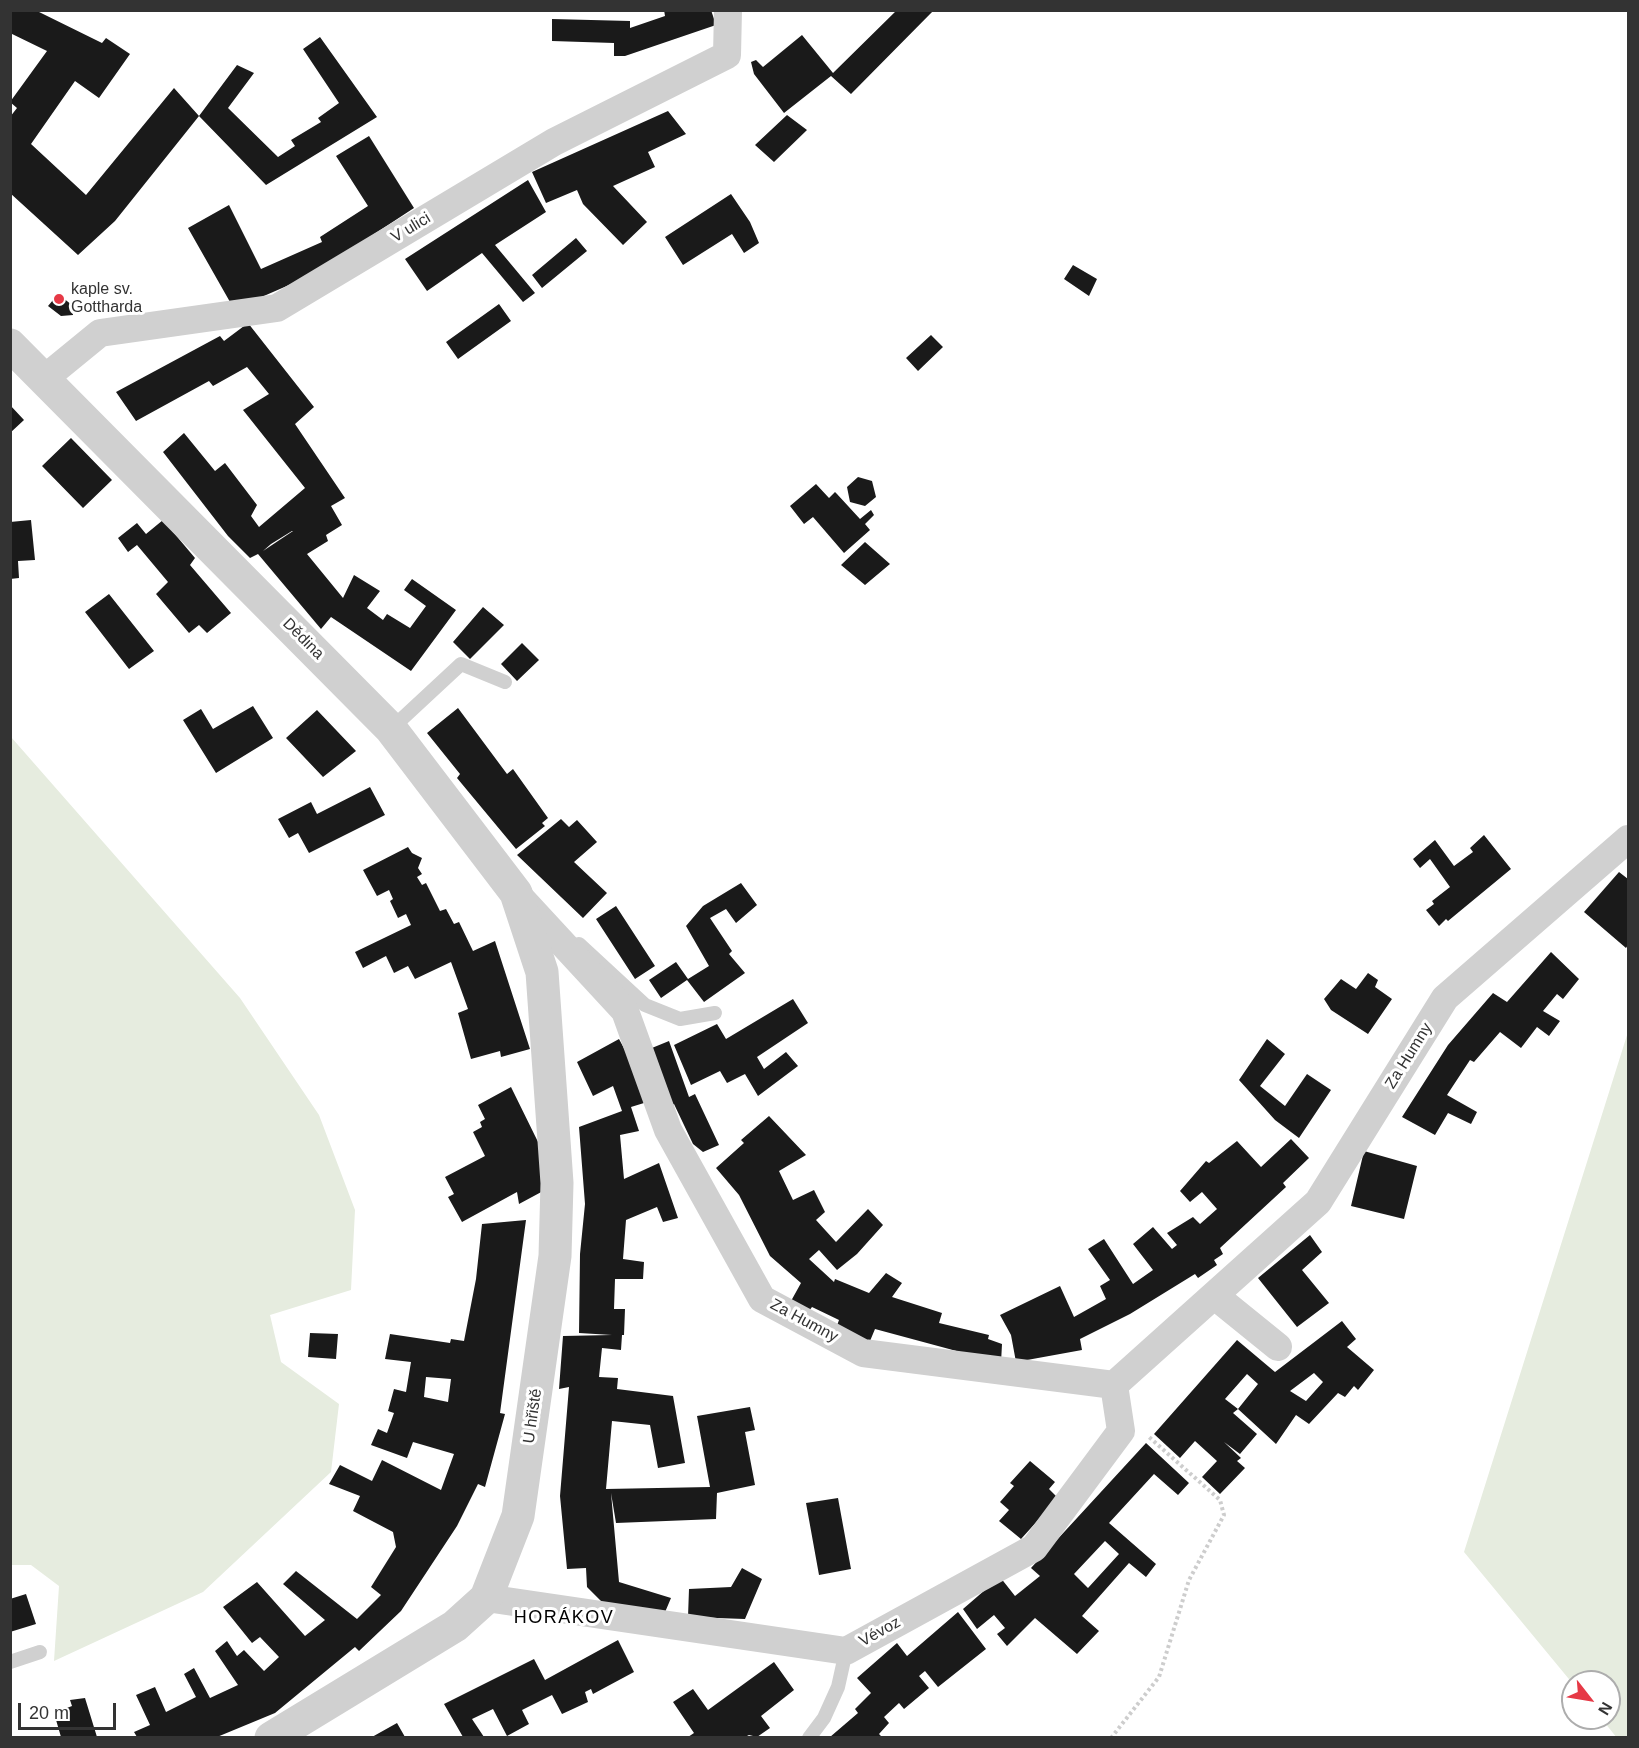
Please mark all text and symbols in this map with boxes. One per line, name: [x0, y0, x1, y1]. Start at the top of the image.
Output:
street label: V ulici: [388, 209, 434, 247]
place label: kaple sv. Gottharda: [71, 280, 142, 318]
marker: kaple sv. Gottharda: [52, 292, 66, 306]
street label: Dědina: [278, 614, 328, 664]
street label: Za Humny: [1381, 1020, 1437, 1092]
street label: Za Humny: [767, 1295, 841, 1347]
street label: U hřiště: [520, 1387, 546, 1445]
district label: HORÁKOV: [514, 1607, 614, 1629]
street label: Vévoz: [856, 1613, 904, 1651]
north arrow: [1561, 1670, 1621, 1730]
scale bar: [21, 1691, 118, 1729]
text: N: [1595, 1699, 1615, 1718]
text: 20 m: [29, 1703, 69, 1723]

